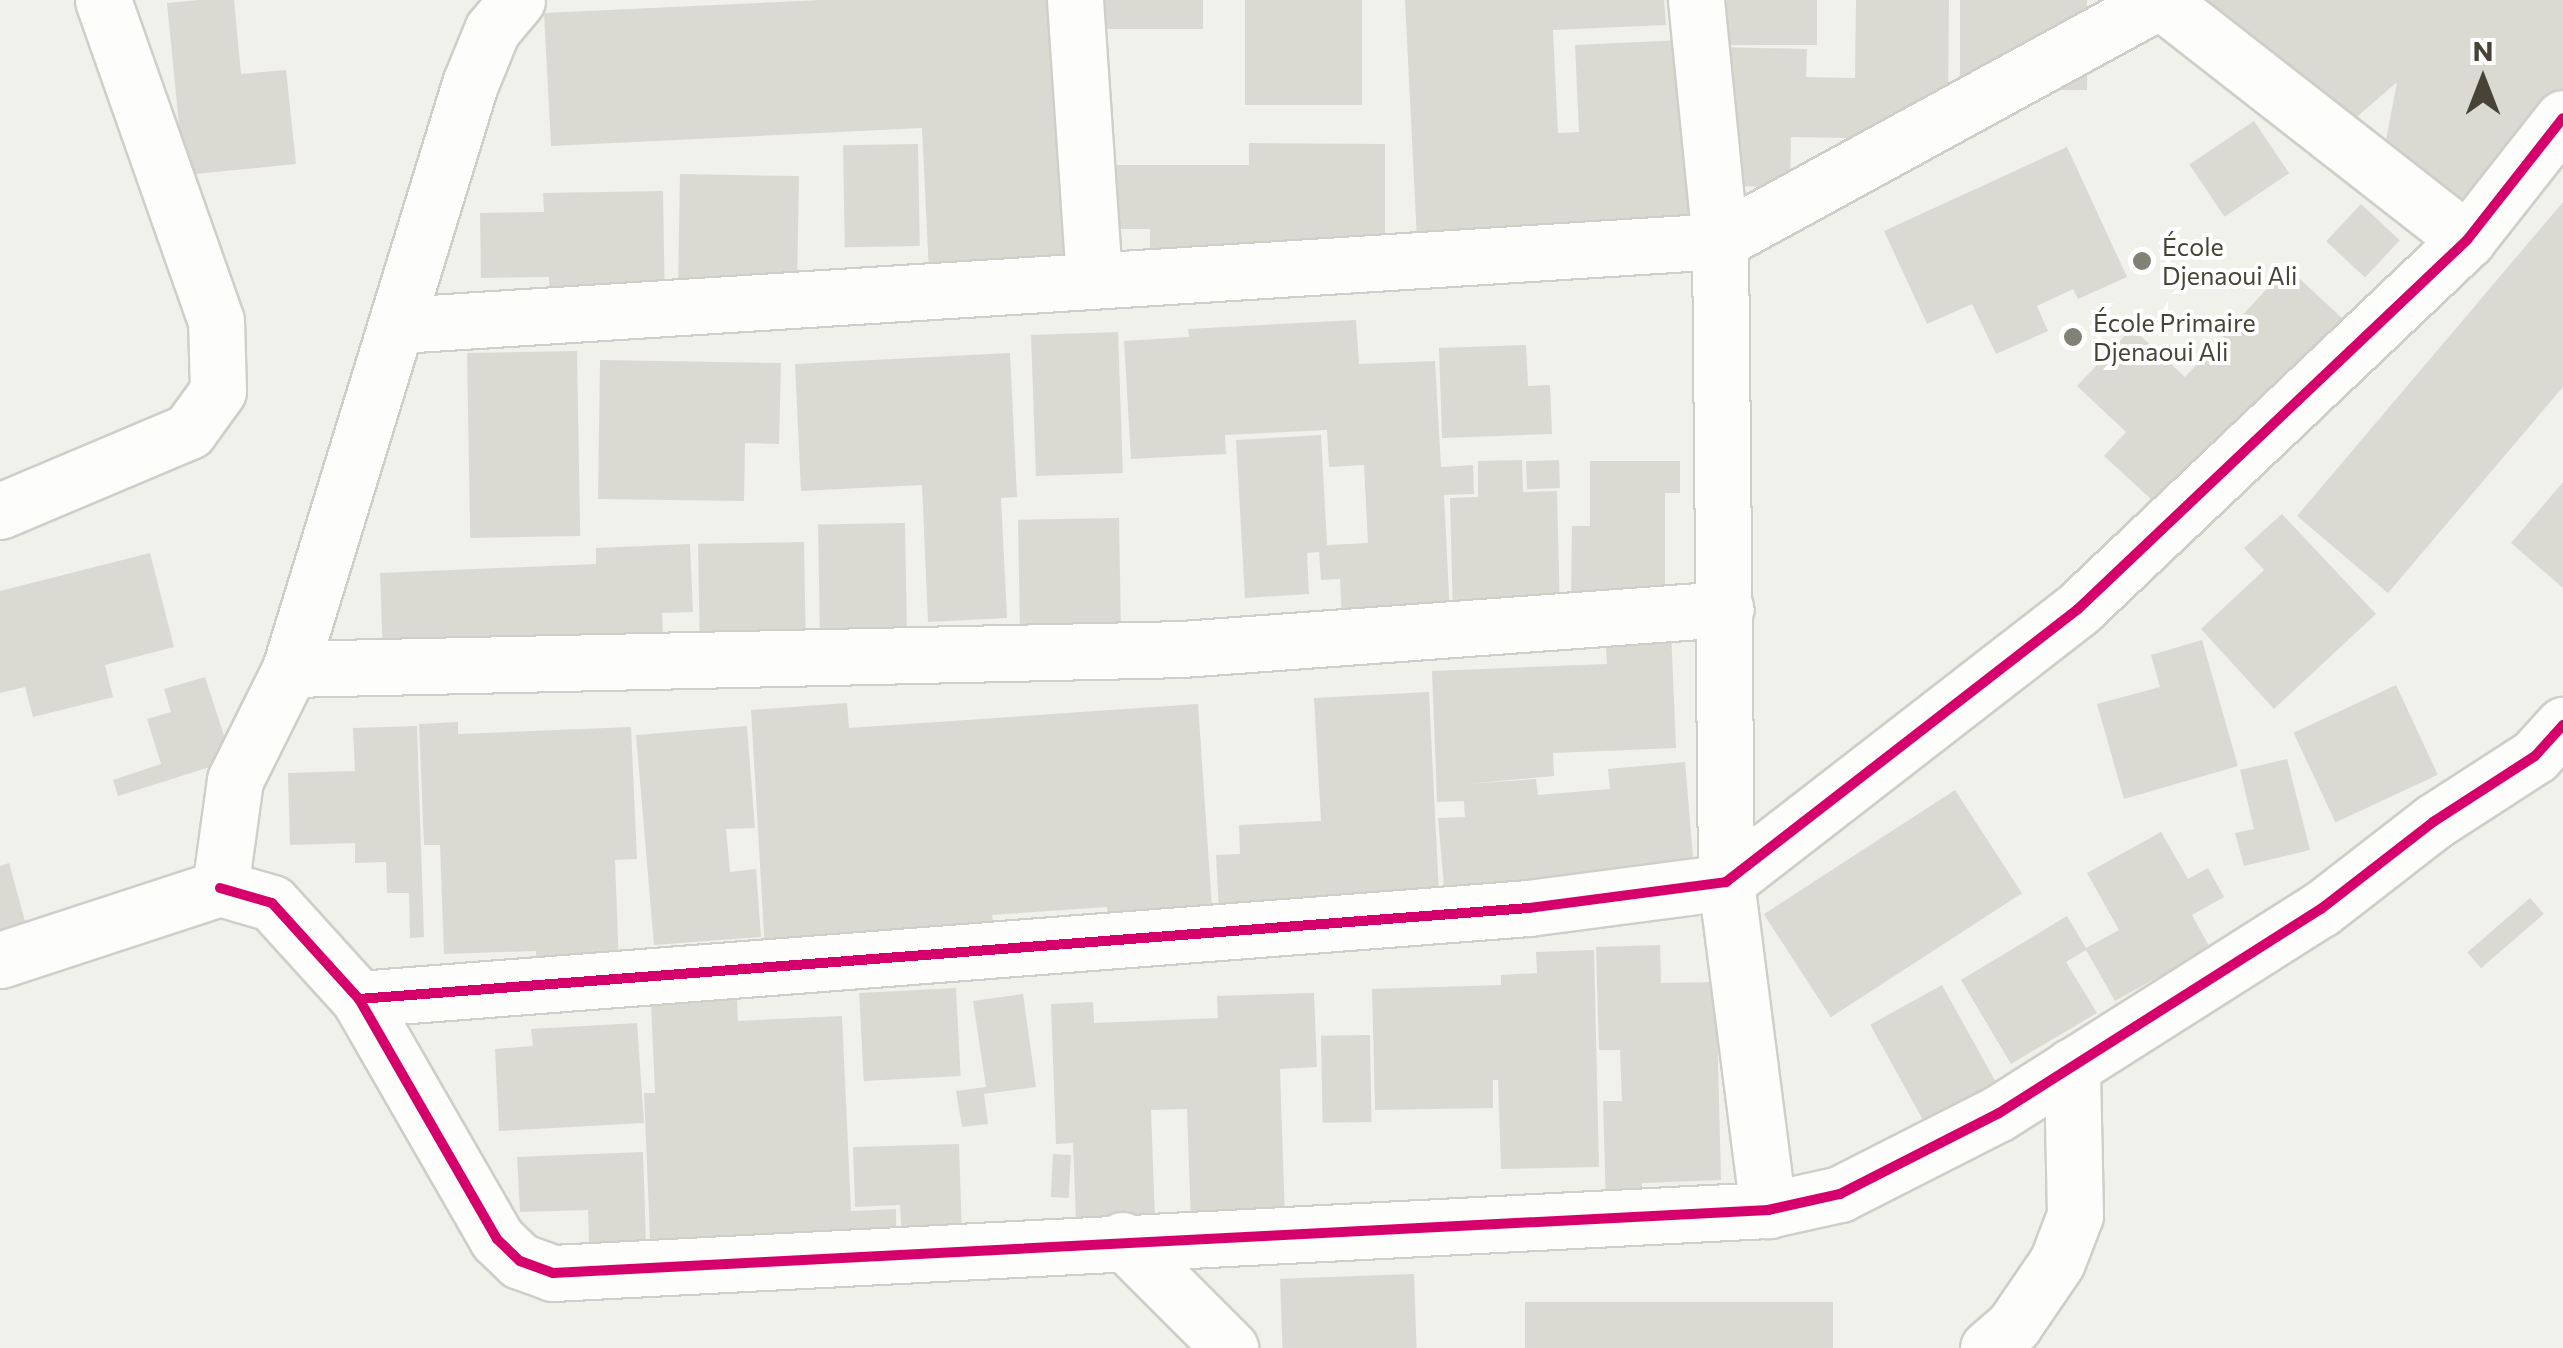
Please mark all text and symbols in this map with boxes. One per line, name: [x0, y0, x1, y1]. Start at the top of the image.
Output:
north arrow: [2433, 30, 2533, 130]
text: N: [2473, 33, 2494, 67]
place label: École Djenaoui Ali: [2162, 232, 2298, 291]
marker: École Djenaoui Ali: [2131, 250, 2153, 272]
place label: École Primaire Djenaoui Ali: [2093, 308, 2256, 367]
marker: École Primaire Djenaoui Ali: [2062, 326, 2084, 348]

